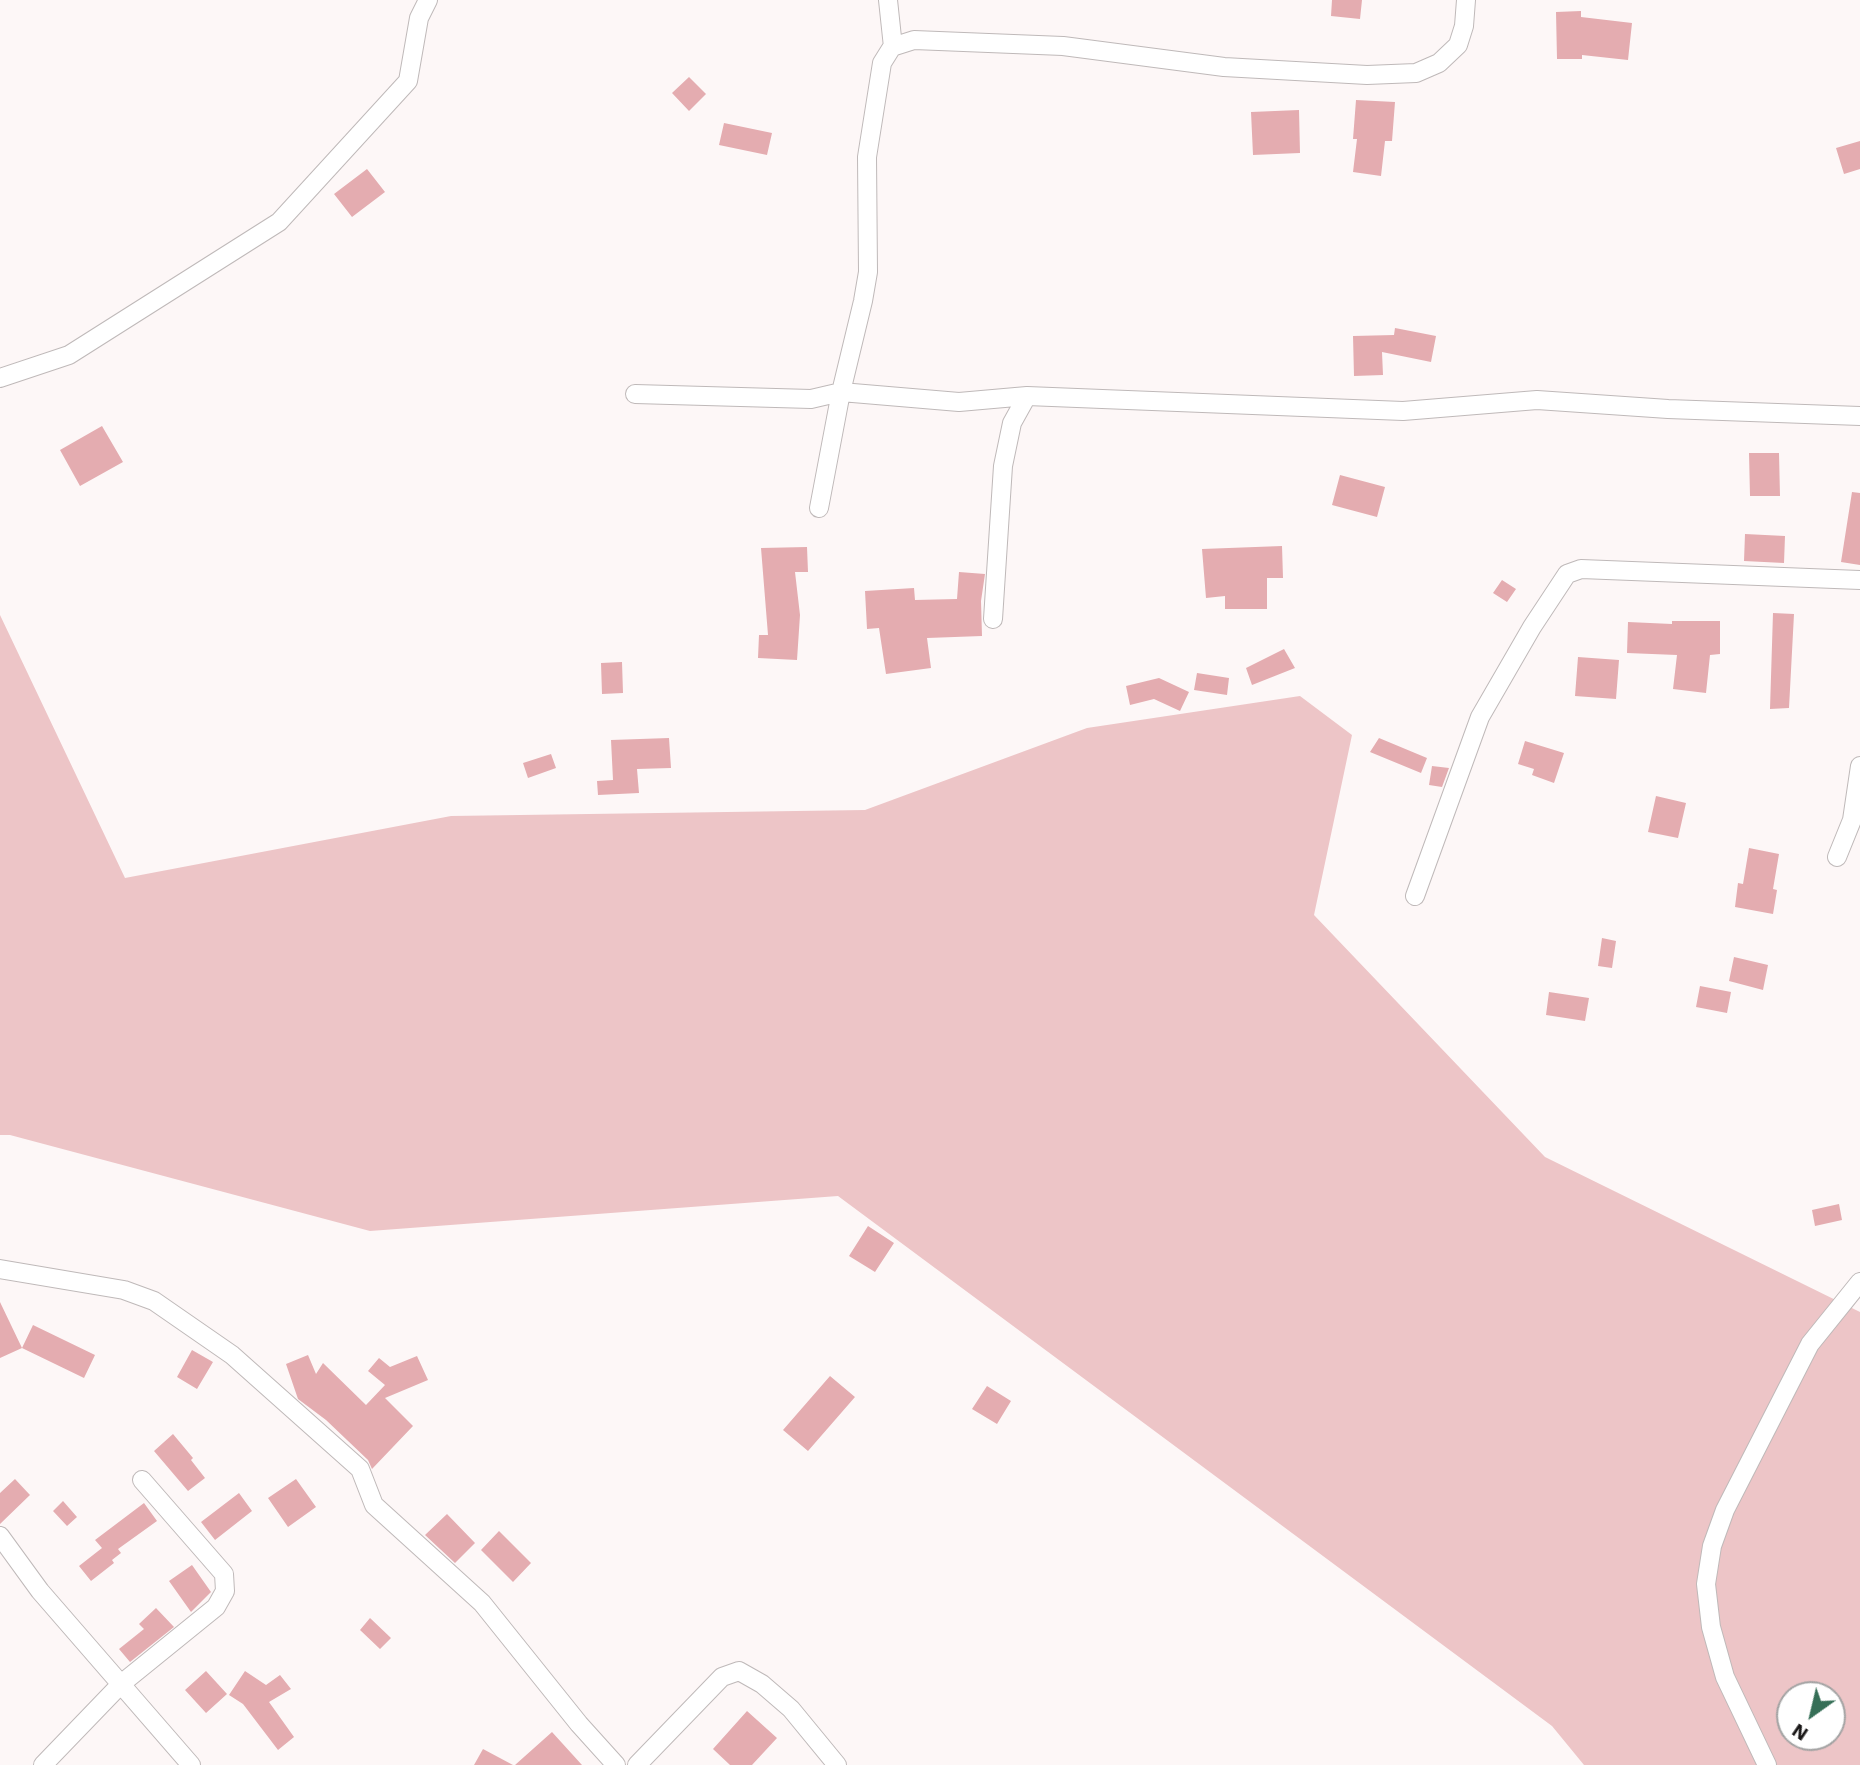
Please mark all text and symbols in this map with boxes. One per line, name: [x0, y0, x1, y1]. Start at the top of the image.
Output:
north arrow: [1776, 1681, 1846, 1751]
text: N: [1788, 1719, 1812, 1746]

